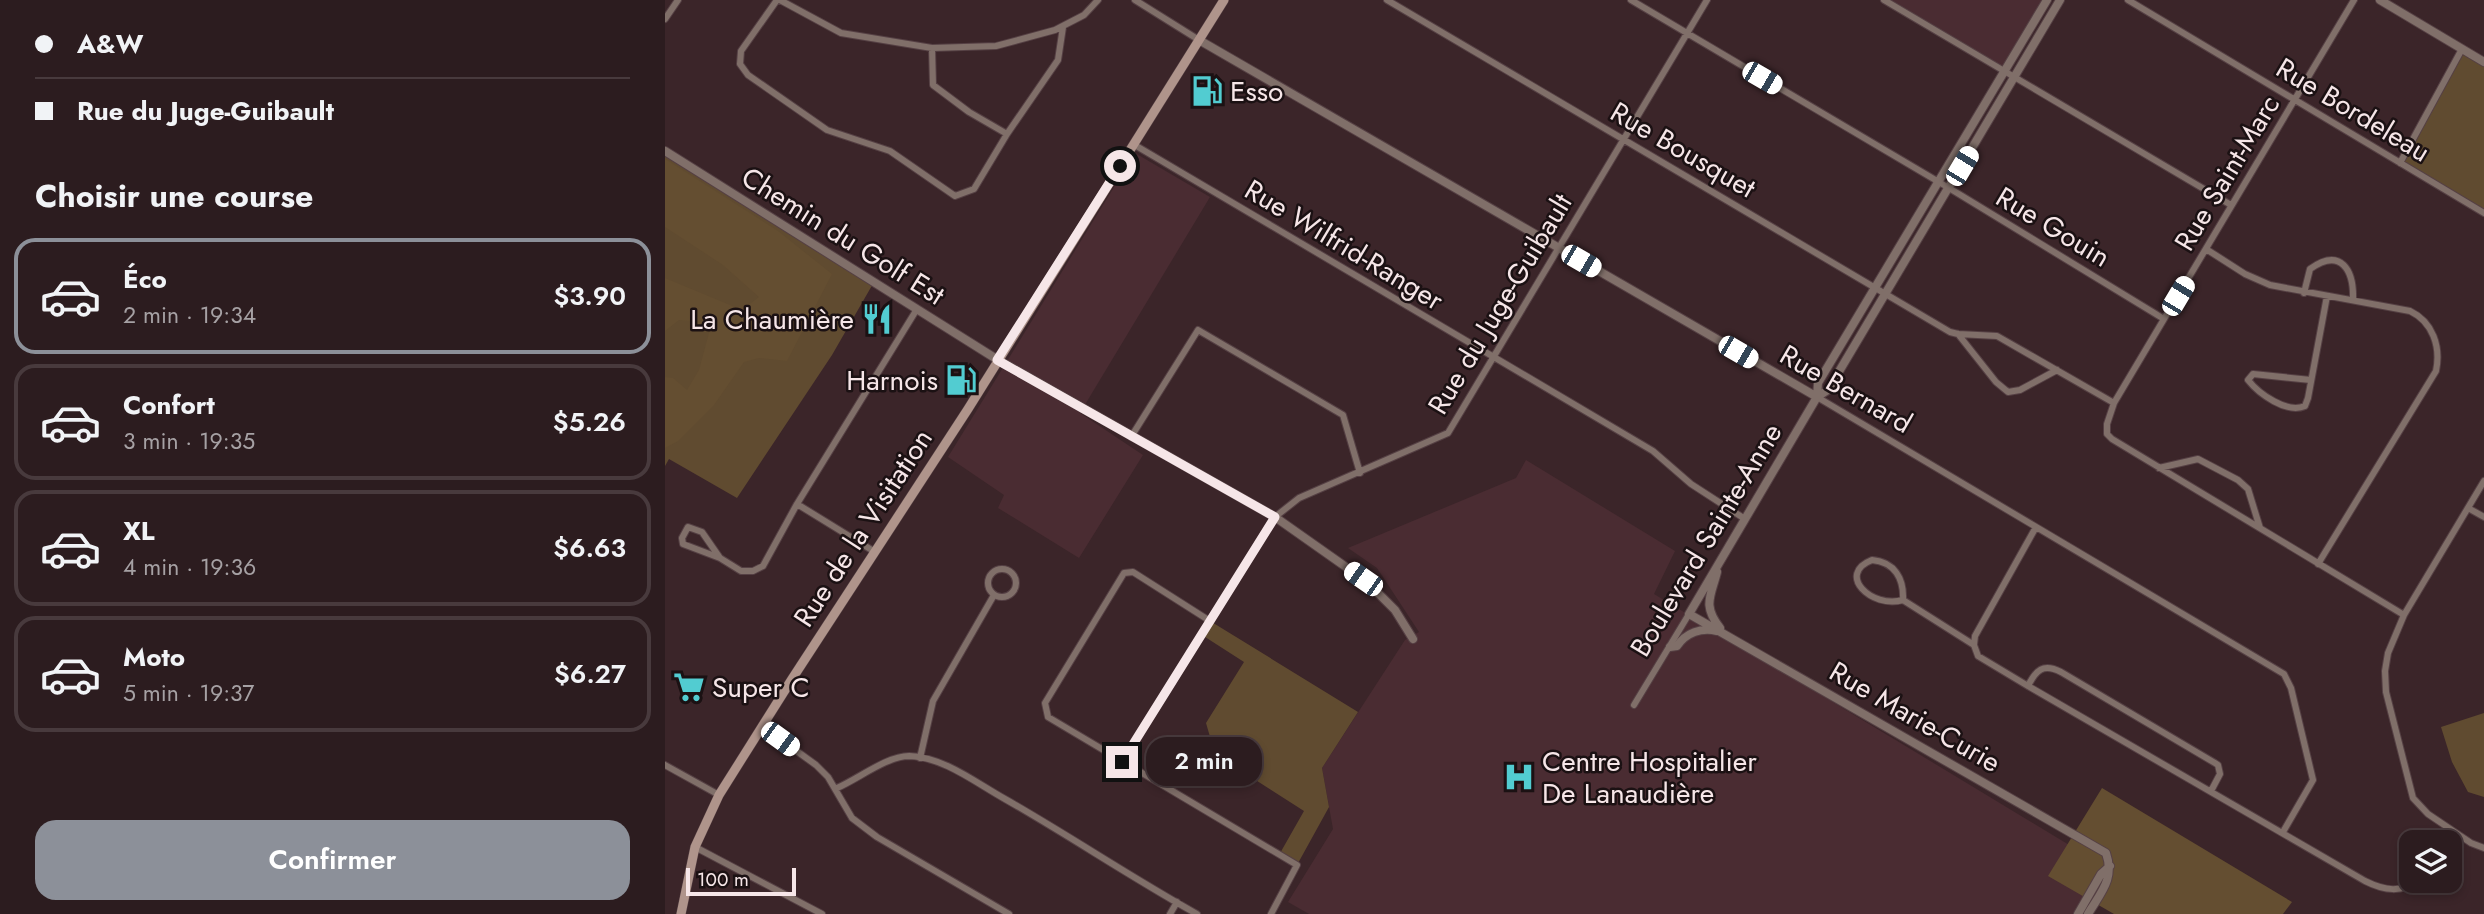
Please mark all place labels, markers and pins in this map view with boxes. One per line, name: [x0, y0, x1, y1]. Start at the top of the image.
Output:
place label: Esso: [1230, 71, 1283, 112]
fuel station icon: Esso: [1190, 74, 1224, 108]
place label: La Chaumière: [690, 299, 854, 340]
restaurant icon: La Chaumière: [860, 302, 894, 336]
place label: Harnois: [846, 360, 938, 401]
fuel station icon: Harnois: [944, 363, 978, 397]
place label: Super C: [712, 667, 810, 708]
supermarket icon: Super C: [672, 670, 706, 704]
place label: Centre Hospitalier De Lanaudière: [1542, 741, 1757, 814]
hospital icon: Centre Hospitalier De Lanaudière: [1502, 760, 1536, 794]

